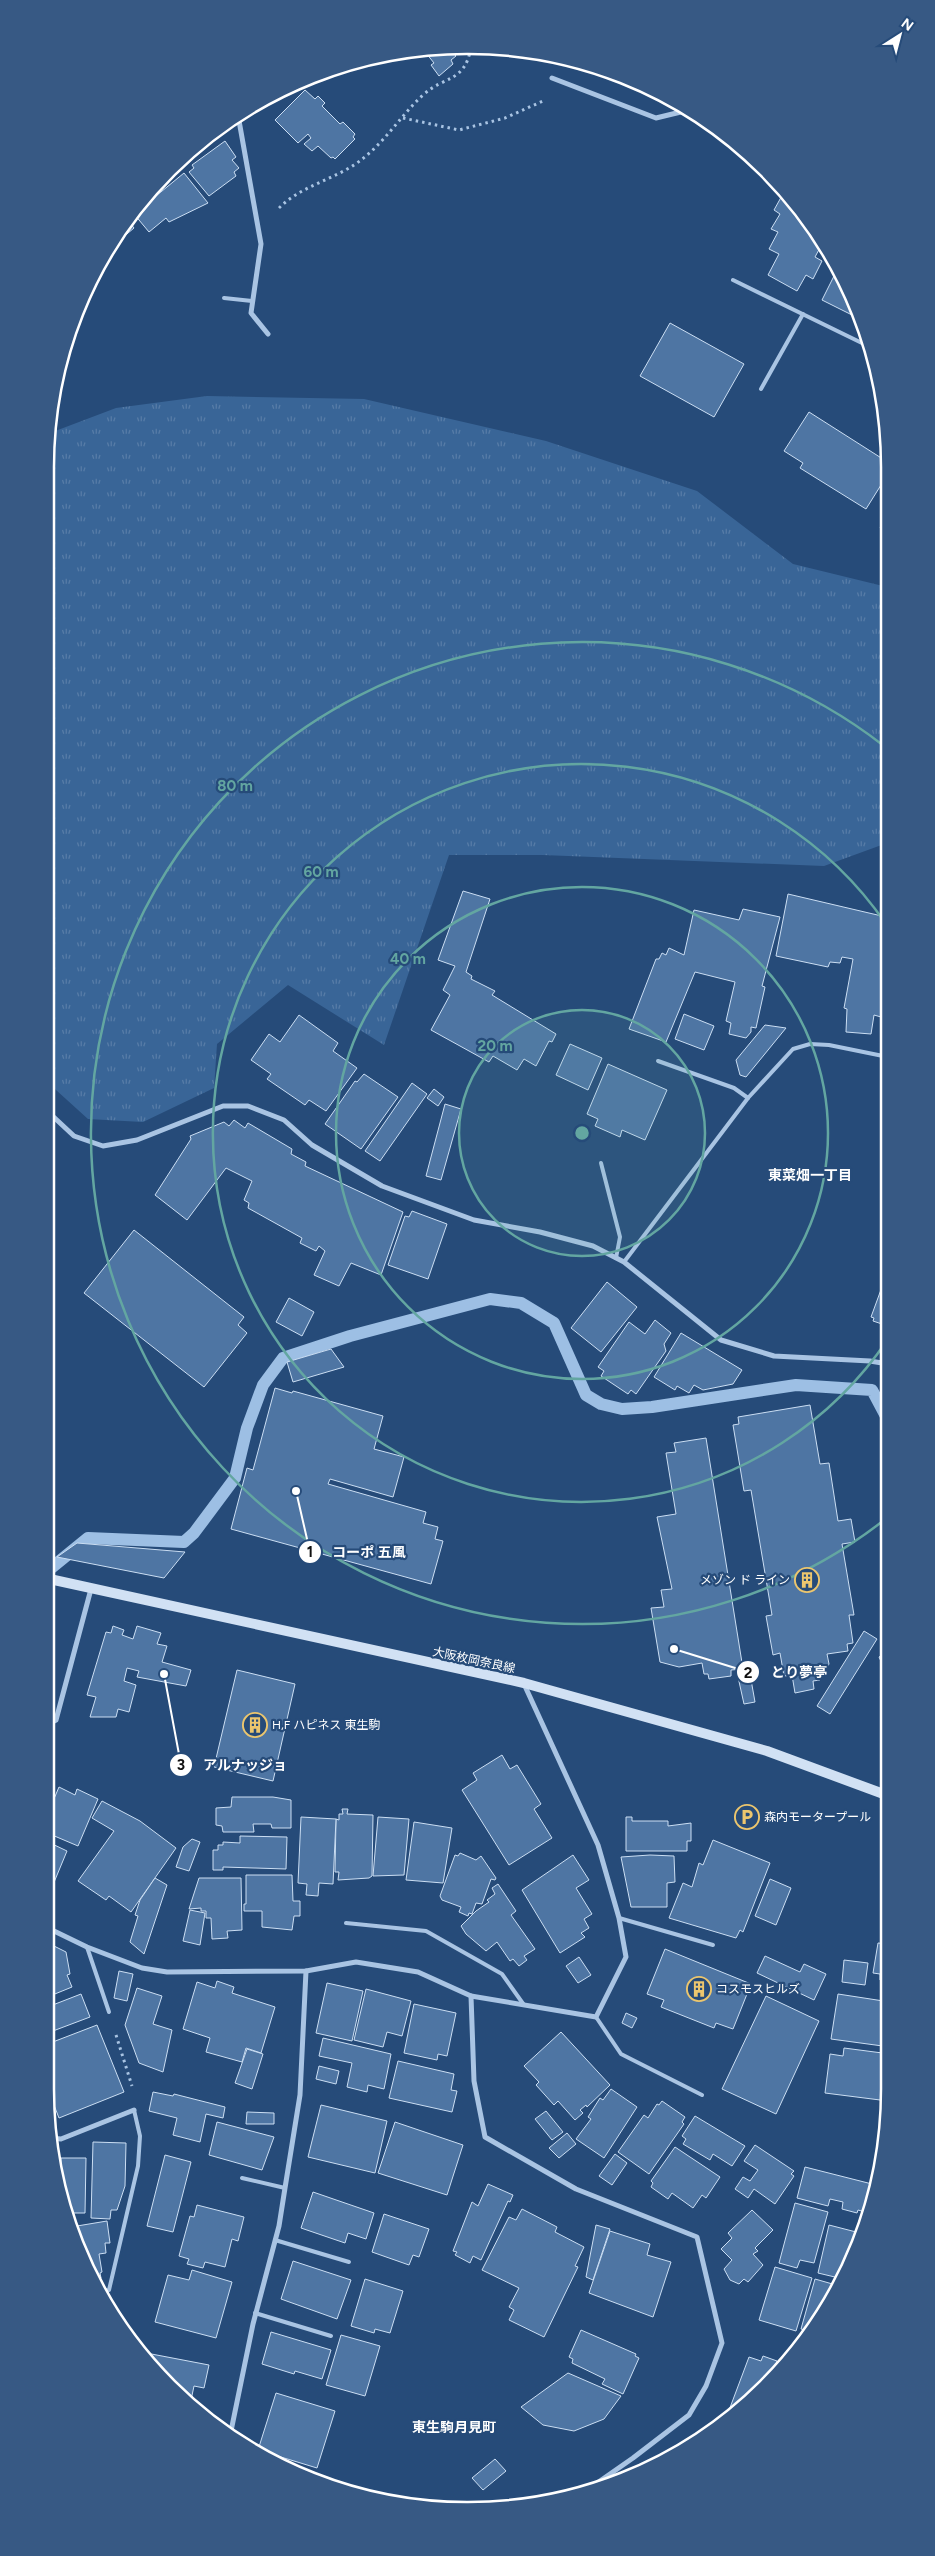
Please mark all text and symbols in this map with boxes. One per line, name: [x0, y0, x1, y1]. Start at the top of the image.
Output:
north arrow: [875, 10, 925, 60]
text: N: [898, 15, 917, 35]
text: 80 m: [217, 777, 253, 795]
text: 60 m: [303, 863, 339, 881]
text: 40 m: [390, 950, 426, 968]
text: 20 m: [477, 1037, 513, 1055]
centre of rings: [573, 1124, 591, 1142]
district label: 東菜畑一丁目: [768, 1167, 852, 1184]
callout: コーポ 五風: [297, 1537, 416, 1566]
text: 1: [307, 1543, 313, 1561]
text: コーポ 五風: [332, 1544, 406, 1561]
building icon: メゾン ド ライン: [794, 1567, 820, 1593]
place label: メゾン ド ライン: [700, 1573, 790, 1587]
street label: 大阪枚岡奈良線: [431, 1644, 517, 1676]
callout: とり夢亭: [736, 1658, 837, 1687]
text: 2: [744, 1664, 753, 1682]
text: とり夢亭: [771, 1664, 827, 1681]
building icon: H,F ハピネス 東生駒: [242, 1712, 268, 1738]
place label: H,F ハピネス 東生駒: [272, 1718, 380, 1732]
callout: アルナッジョ: [168, 1750, 297, 1779]
text: 3: [177, 1756, 185, 1774]
text: アルナッジョ: [203, 1757, 287, 1774]
parking icon: 森内モータープール: [734, 1804, 760, 1830]
place label: 森内モータープール: [764, 1810, 871, 1824]
building icon: コスモスヒルズ: [686, 1976, 712, 2002]
place label: コスモスヒルズ: [716, 1982, 800, 1996]
district label: 東生駒月見町: [412, 2419, 496, 2436]

